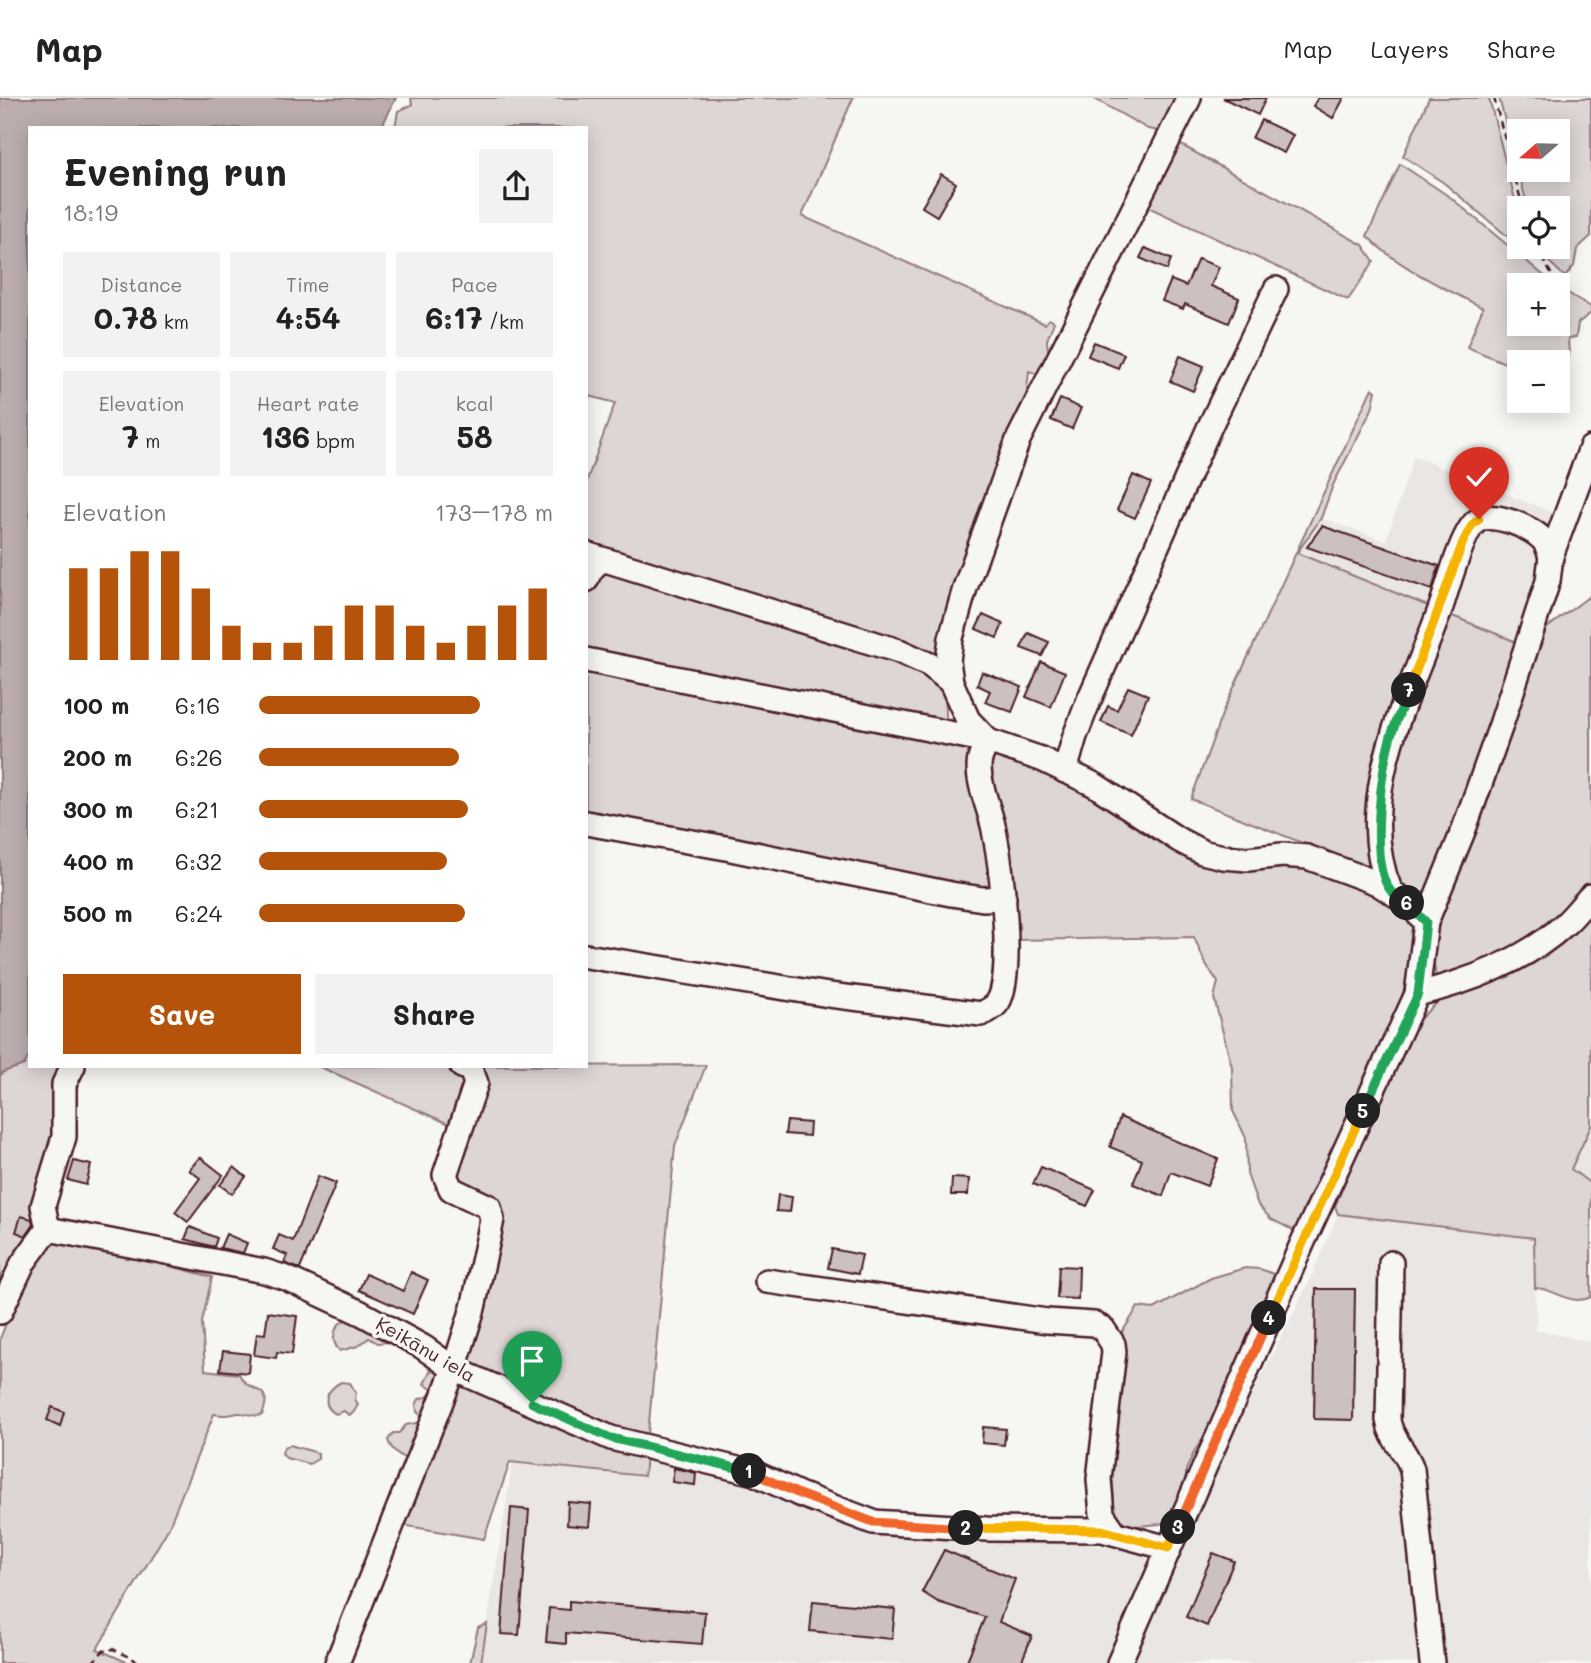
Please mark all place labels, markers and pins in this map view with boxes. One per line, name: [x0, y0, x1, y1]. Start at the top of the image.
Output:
pin: [1449, 447, 1509, 519]
pin: 7: [1392, 672, 1426, 708]
pin: 6: [1390, 886, 1424, 920]
pin: 5: [1346, 1094, 1380, 1128]
pin: 4: [1252, 1300, 1286, 1336]
pin: [502, 1331, 562, 1403]
pin: 1: [732, 1454, 766, 1488]
pin: 2: [948, 1510, 984, 1546]
pin: 3: [1160, 1510, 1196, 1544]

